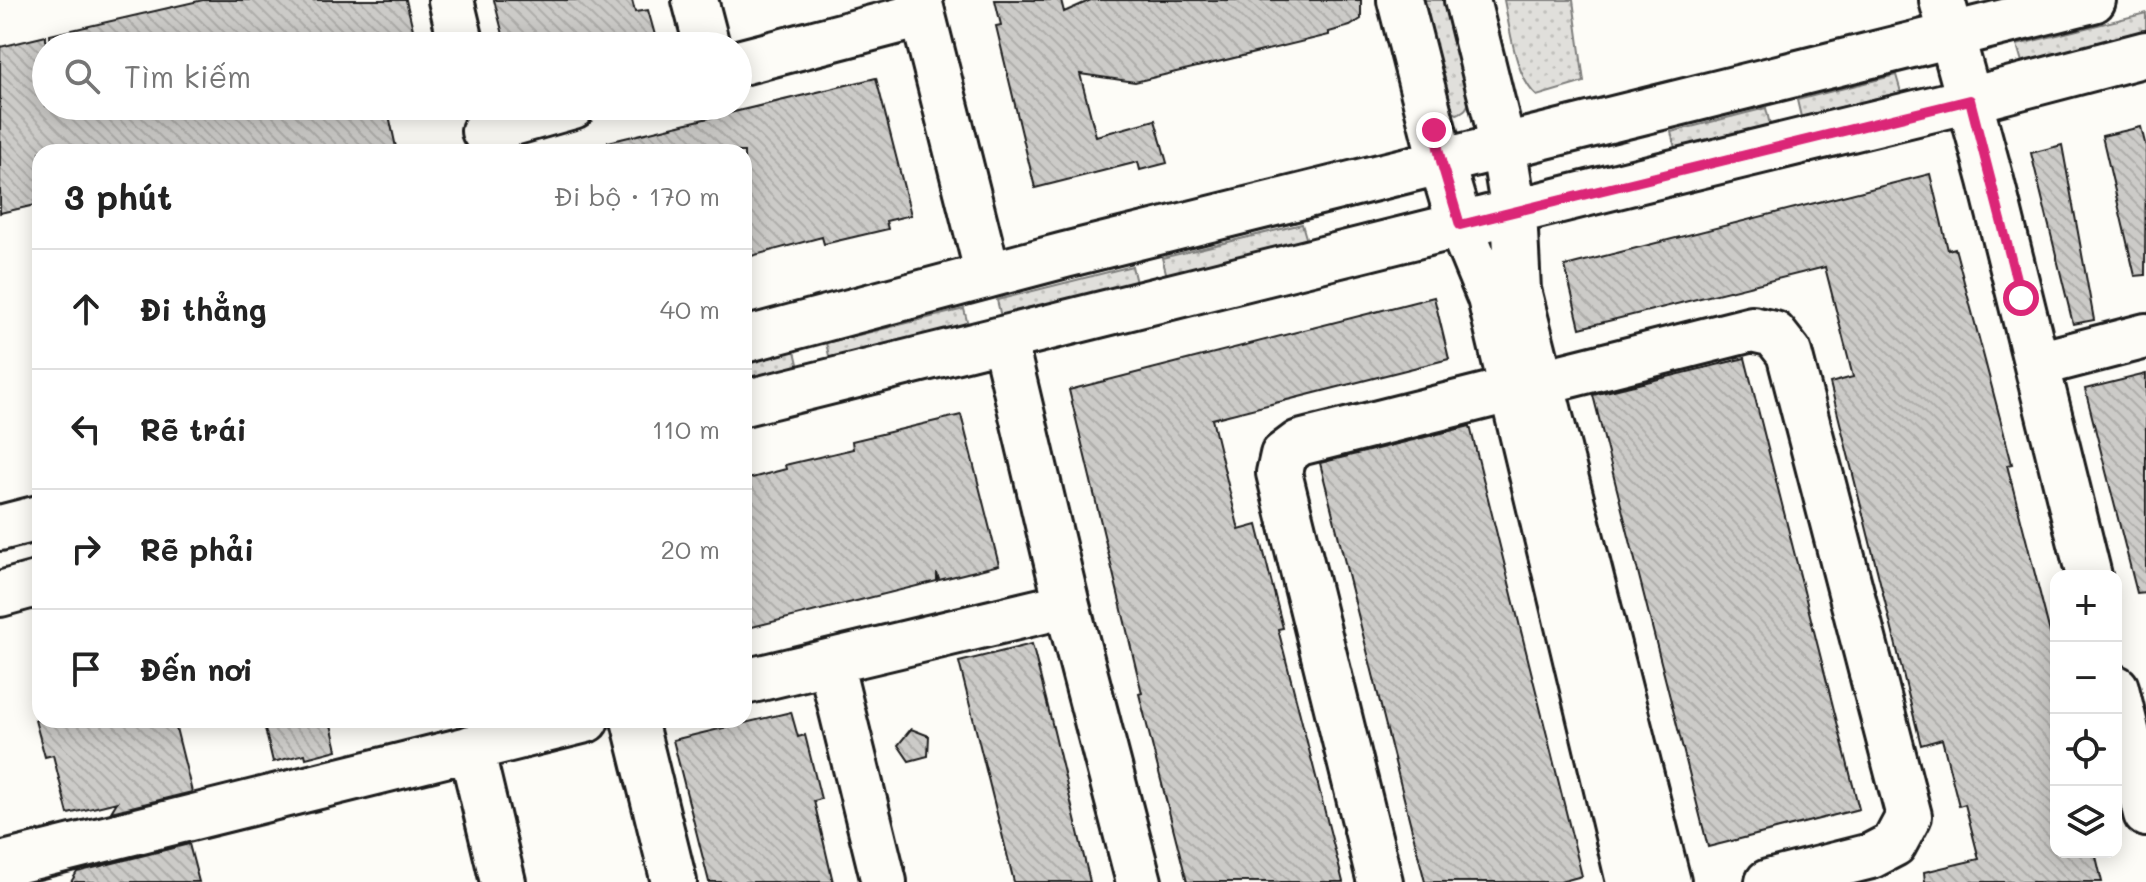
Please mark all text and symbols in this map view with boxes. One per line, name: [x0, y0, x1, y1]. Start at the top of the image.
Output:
search box: [32, 32, 752, 120]
icon: search: [60, 54, 104, 98]
text: Tìm kiếm: [124, 56, 251, 96]
route end: [1416, 112, 1452, 148]
text: 3 phút: [64, 174, 172, 219]
text: Đi bộ · 170 m: [554, 179, 720, 213]
route start: [2003, 280, 2039, 316]
icon: ahead: [64, 287, 108, 331]
text: Đi thẳng: [140, 289, 267, 329]
text: 40 m: [660, 292, 720, 326]
icon: left: [64, 407, 108, 451]
text: Rẽ trái: [140, 409, 247, 449]
text: 110 m: [652, 412, 720, 446]
icon: right: [64, 527, 108, 571]
text: Rẽ phải: [140, 529, 254, 569]
text: 20 m: [660, 532, 720, 566]
map controls: [2050, 570, 2122, 858]
button: +: [2050, 570, 2122, 642]
button: −: [2050, 642, 2122, 714]
icon: arrive: [64, 647, 108, 691]
text: Đến nơi: [140, 649, 253, 689]
button: locate: [2050, 714, 2122, 786]
button: layers: [2050, 786, 2122, 858]

